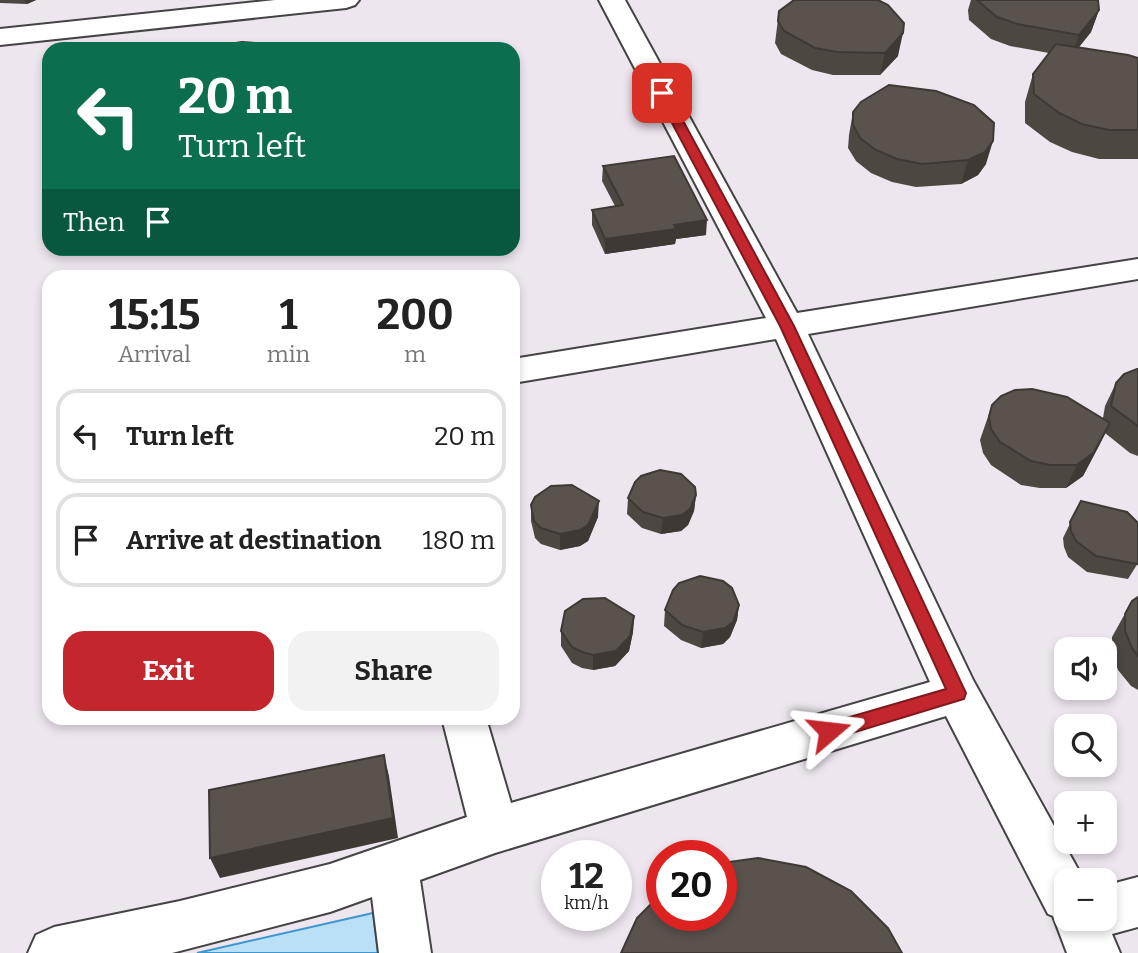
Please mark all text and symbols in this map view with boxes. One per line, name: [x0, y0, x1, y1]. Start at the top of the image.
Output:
pin: [632, 63, 692, 123]
text: 20 m: [178, 67, 292, 126]
icon: left: [63, 70, 154, 161]
icon: arrive: [643, 74, 681, 112]
text: Turn left: [178, 127, 306, 165]
icon: arrive: [139, 203, 177, 241]
text: Then: [63, 207, 125, 238]
text: 15:15: [108, 290, 200, 340]
text: 1: [279, 290, 298, 340]
text: 200: [377, 290, 454, 340]
text: Arrival: [118, 340, 191, 368]
text: min: [267, 340, 310, 368]
text: m: [404, 340, 426, 368]
icon: left: [67, 417, 105, 455]
text: Turn left: [126, 421, 234, 452]
text: 20 m: [434, 421, 495, 452]
icon: arrive: [67, 521, 105, 559]
text: Arrive at destination: [126, 525, 381, 556]
text: 180 m: [422, 525, 495, 556]
button: Exit: [63, 631, 274, 711]
button: Share: [288, 631, 499, 711]
map controls: [1054, 637, 1117, 931]
button: sound: [1054, 637, 1117, 700]
position arrow: [792, 694, 866, 768]
button: search: [1054, 714, 1117, 777]
button: +: [1054, 791, 1117, 854]
speed limit sign: 20: [646, 840, 737, 931]
text: 12: [569, 855, 604, 897]
button: −: [1054, 868, 1117, 931]
text: km/h: [564, 892, 609, 914]

